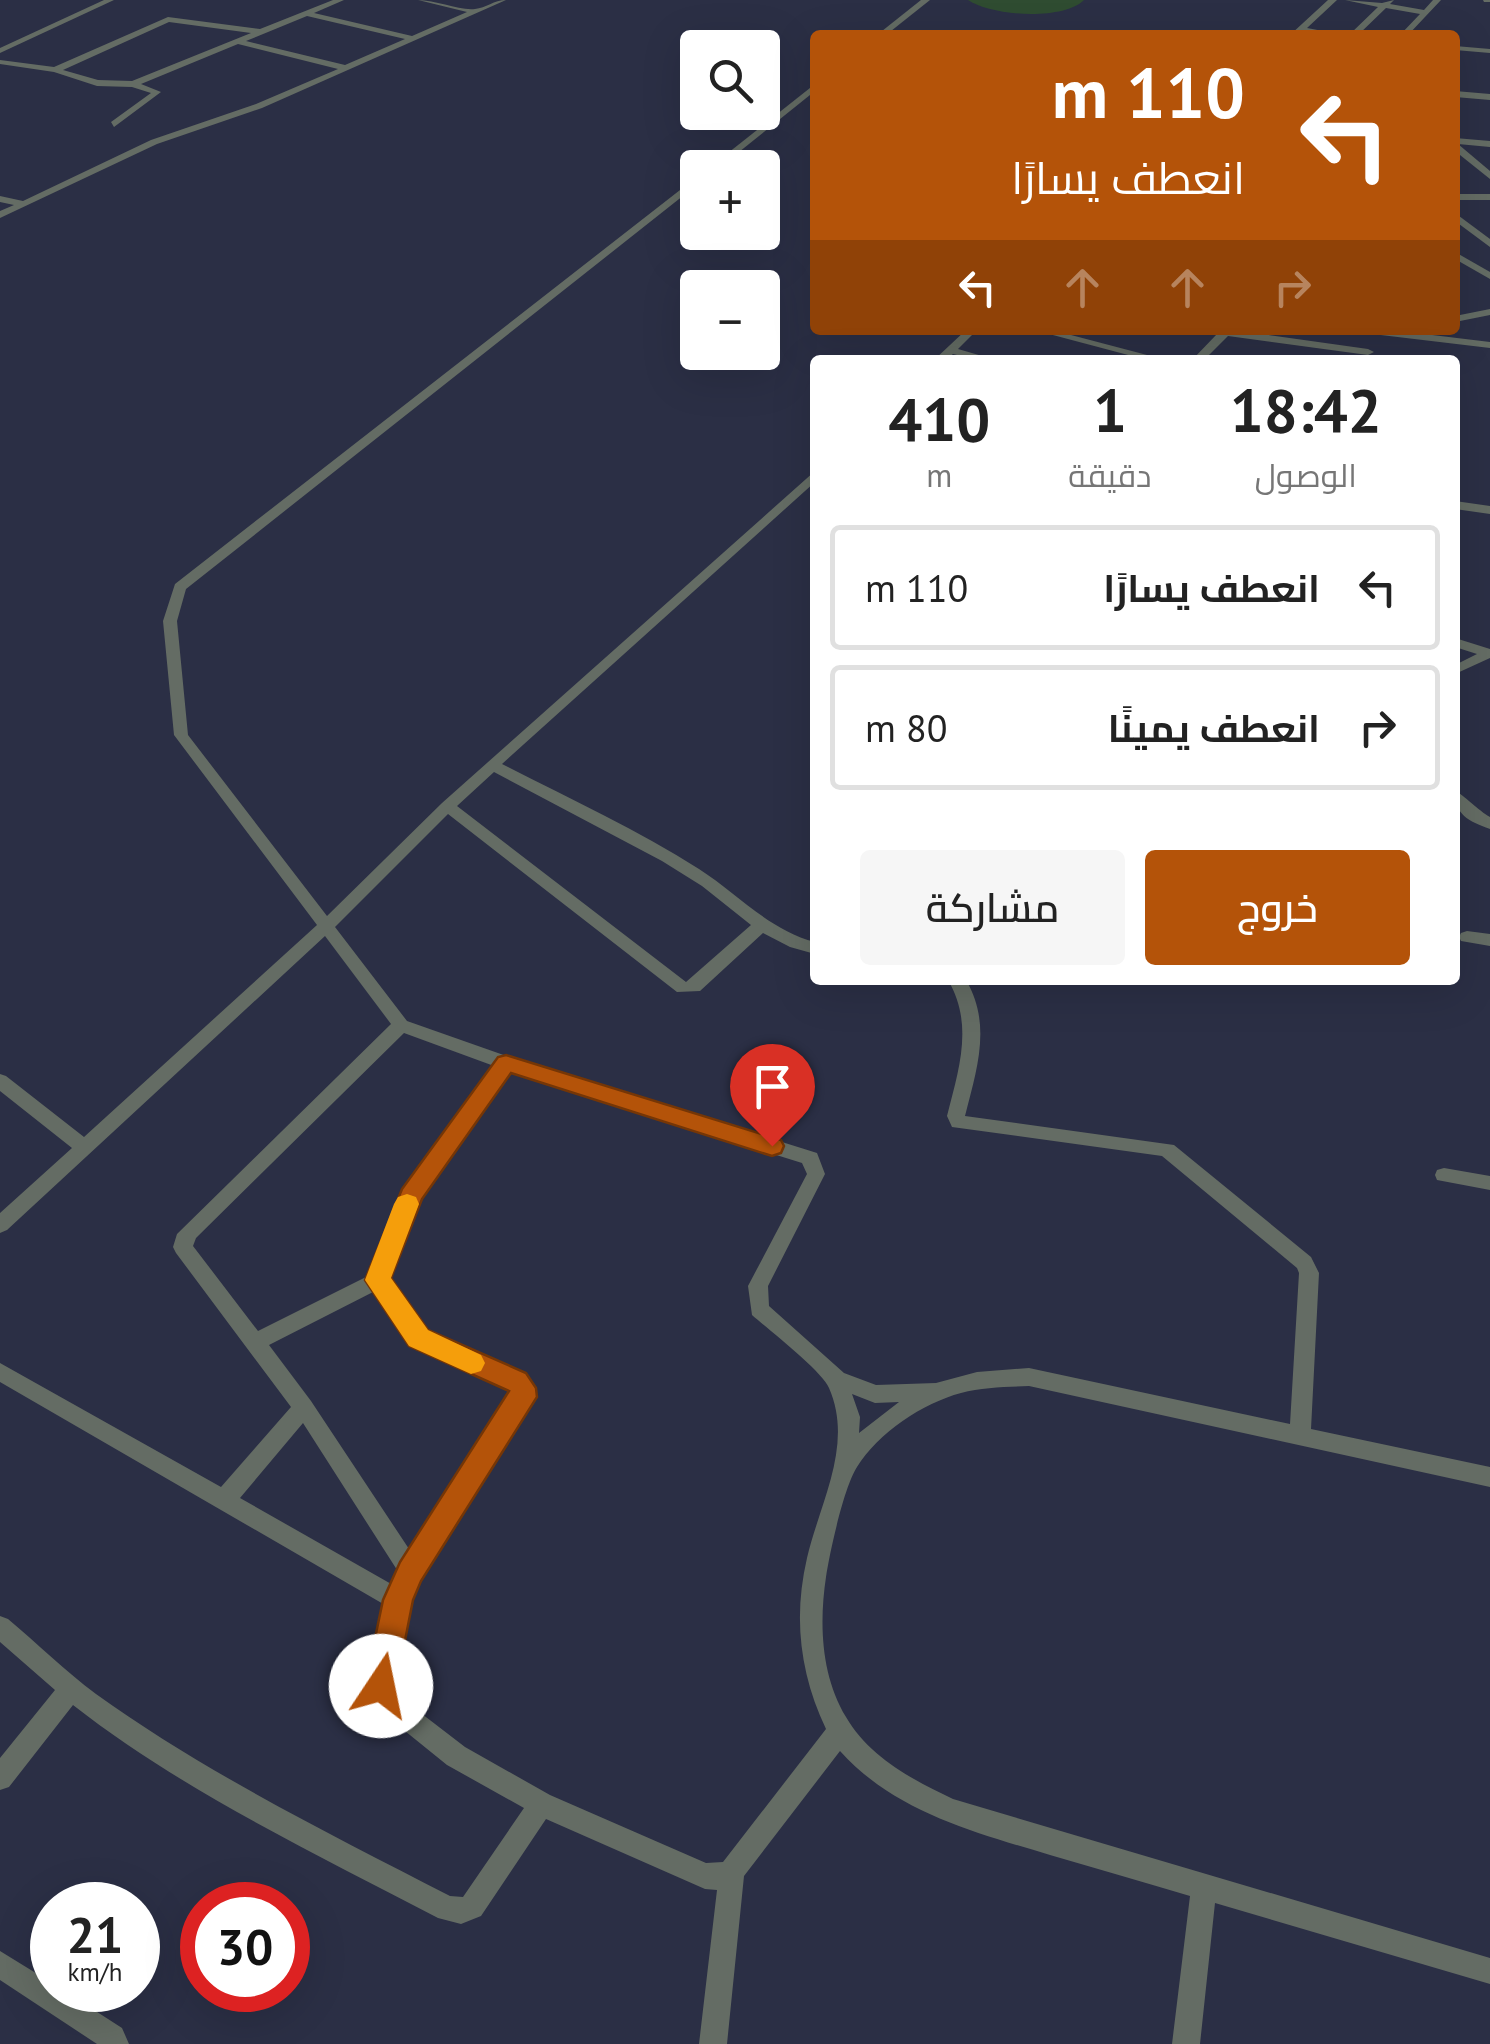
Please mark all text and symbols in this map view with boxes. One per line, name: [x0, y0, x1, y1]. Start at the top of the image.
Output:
map controls: [680, 30, 780, 370]
button: search: [680, 30, 780, 130]
text: 110 m: [1052, 47, 1245, 137]
icon: left: [1280, 70, 1410, 200]
text: انعطف يسارًا: [1011, 148, 1245, 206]
button: +: [680, 150, 780, 250]
icon: left: [950, 260, 1005, 315]
icon: ahead: [1055, 260, 1110, 315]
icon: ahead: [1160, 260, 1215, 315]
icon: right: [1265, 260, 1320, 315]
button: −: [680, 270, 780, 370]
text: 1: [1093, 371, 1127, 449]
text: 18:42: [1230, 371, 1382, 449]
text: 410: [888, 380, 990, 458]
text: m: [926, 454, 952, 496]
text: دقيقة: [1068, 454, 1152, 496]
text: الوصول: [1255, 454, 1357, 496]
icon: left: [1350, 560, 1405, 615]
text: 110 m: [865, 563, 968, 612]
text: انعطف يسارًا: [1103, 563, 1320, 612]
icon: right: [1350, 700, 1405, 755]
text: 80 m: [865, 703, 947, 752]
text: انعطف يمينًا: [1108, 703, 1320, 752]
button: مشاركة: [860, 850, 1125, 965]
button: خروج: [1145, 850, 1410, 965]
pin: [730, 1044, 815, 1147]
icon: arrive: [745, 1059, 800, 1114]
position arrow: [329, 1634, 433, 1738]
speed limit sign: 30: [180, 1882, 310, 2012]
text: 21: [67, 1902, 123, 1967]
text: km/h: [68, 1956, 122, 1988]

